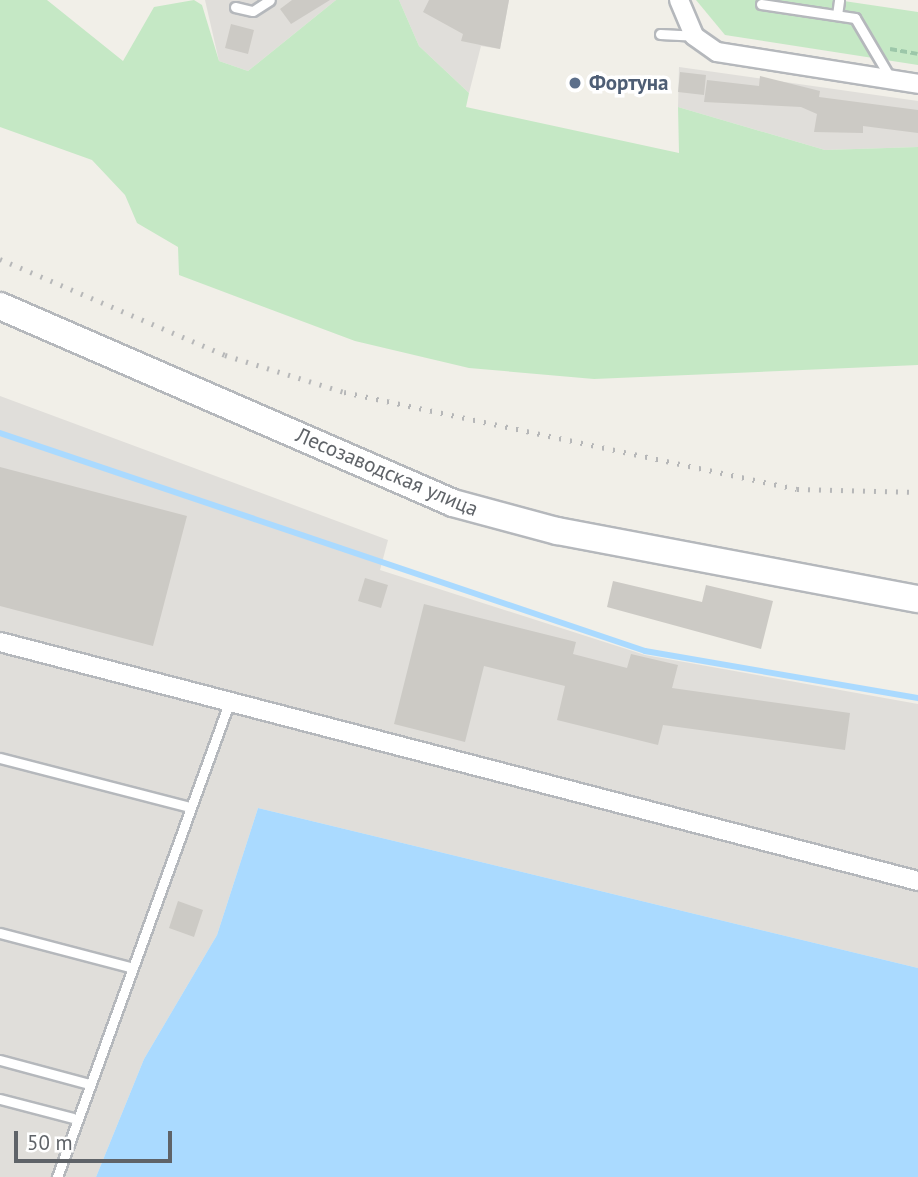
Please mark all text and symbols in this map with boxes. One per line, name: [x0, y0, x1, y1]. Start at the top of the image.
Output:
place label: Фортуна: [589, 70, 668, 96]
marker: Фортуна: [567, 75, 583, 91]
street label: Лесозаводская улица: [292, 422, 482, 522]
scale bar: [18, 1118, 175, 1162]
text: 50 m: [27, 1129, 73, 1156]

